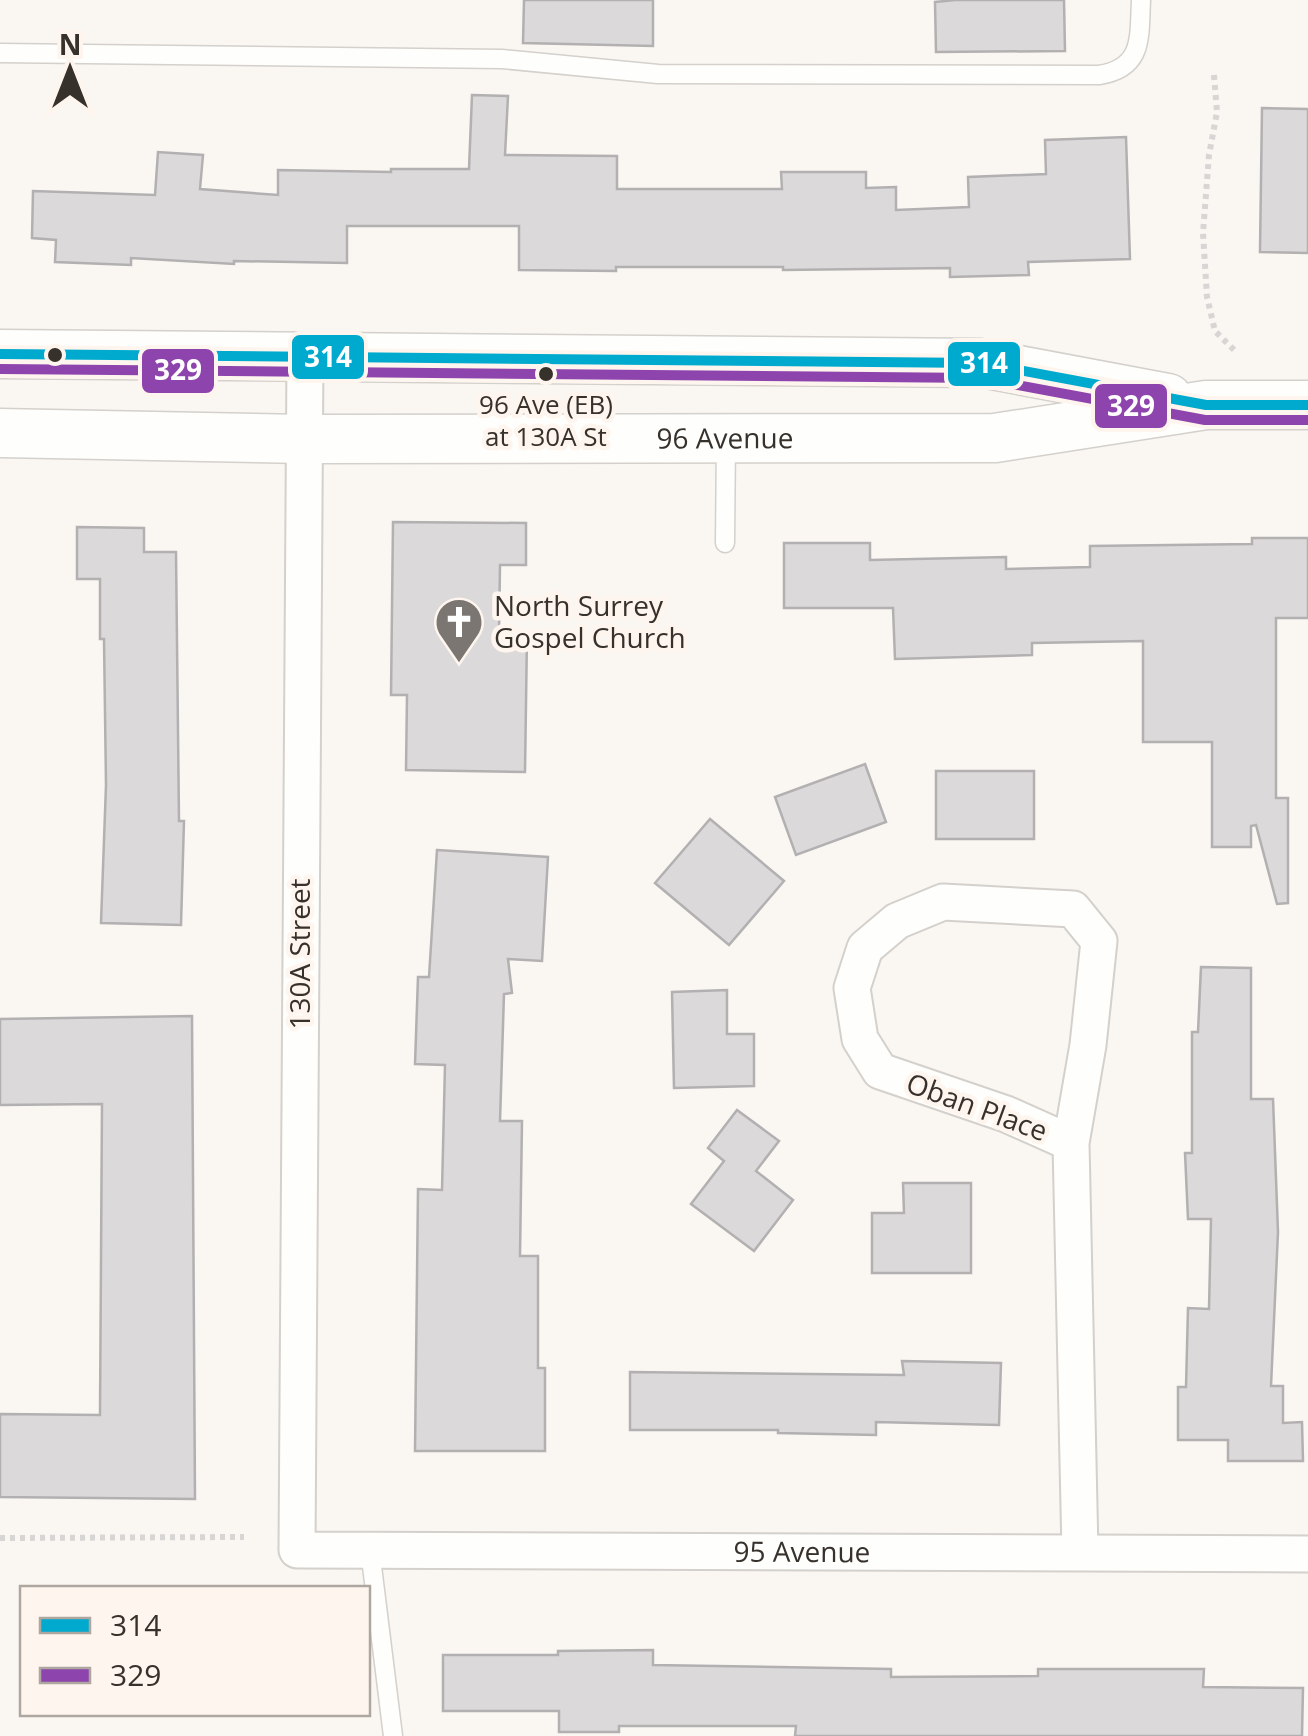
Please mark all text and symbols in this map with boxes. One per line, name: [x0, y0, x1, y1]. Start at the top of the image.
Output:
north arrow: [20, 20, 120, 120]
text: N: [59, 25, 81, 63]
line badge: 314: [290, 333, 366, 381]
text: 314: [304, 337, 352, 375]
line badge: 314: [946, 340, 1022, 388]
text: 314: [960, 343, 1008, 381]
unlabelled marker: [45, 345, 65, 365]
line badge: 329: [140, 347, 216, 395]
text: 329: [154, 350, 202, 388]
marker: 96 Ave (EB) at 130A St: [536, 364, 556, 384]
line badge: 329: [1093, 382, 1169, 430]
place label: 96 Ave (EB) at 130A St: [479, 386, 613, 454]
text: 329: [1107, 386, 1155, 424]
street label: 96 Avenue: [656, 418, 793, 456]
place label: North Surrey Gospel Church: [494, 586, 686, 656]
church icon: North Surrey Gospel Church: [433, 596, 485, 664]
street label: 130A Street: [280, 878, 318, 1030]
street label: Oban Place: [902, 1063, 1053, 1149]
street label: 95 Avenue: [733, 1532, 870, 1570]
legend: [20, 1586, 370, 1716]
text: 314: [110, 1604, 161, 1645]
text: 329: [110, 1654, 161, 1695]

